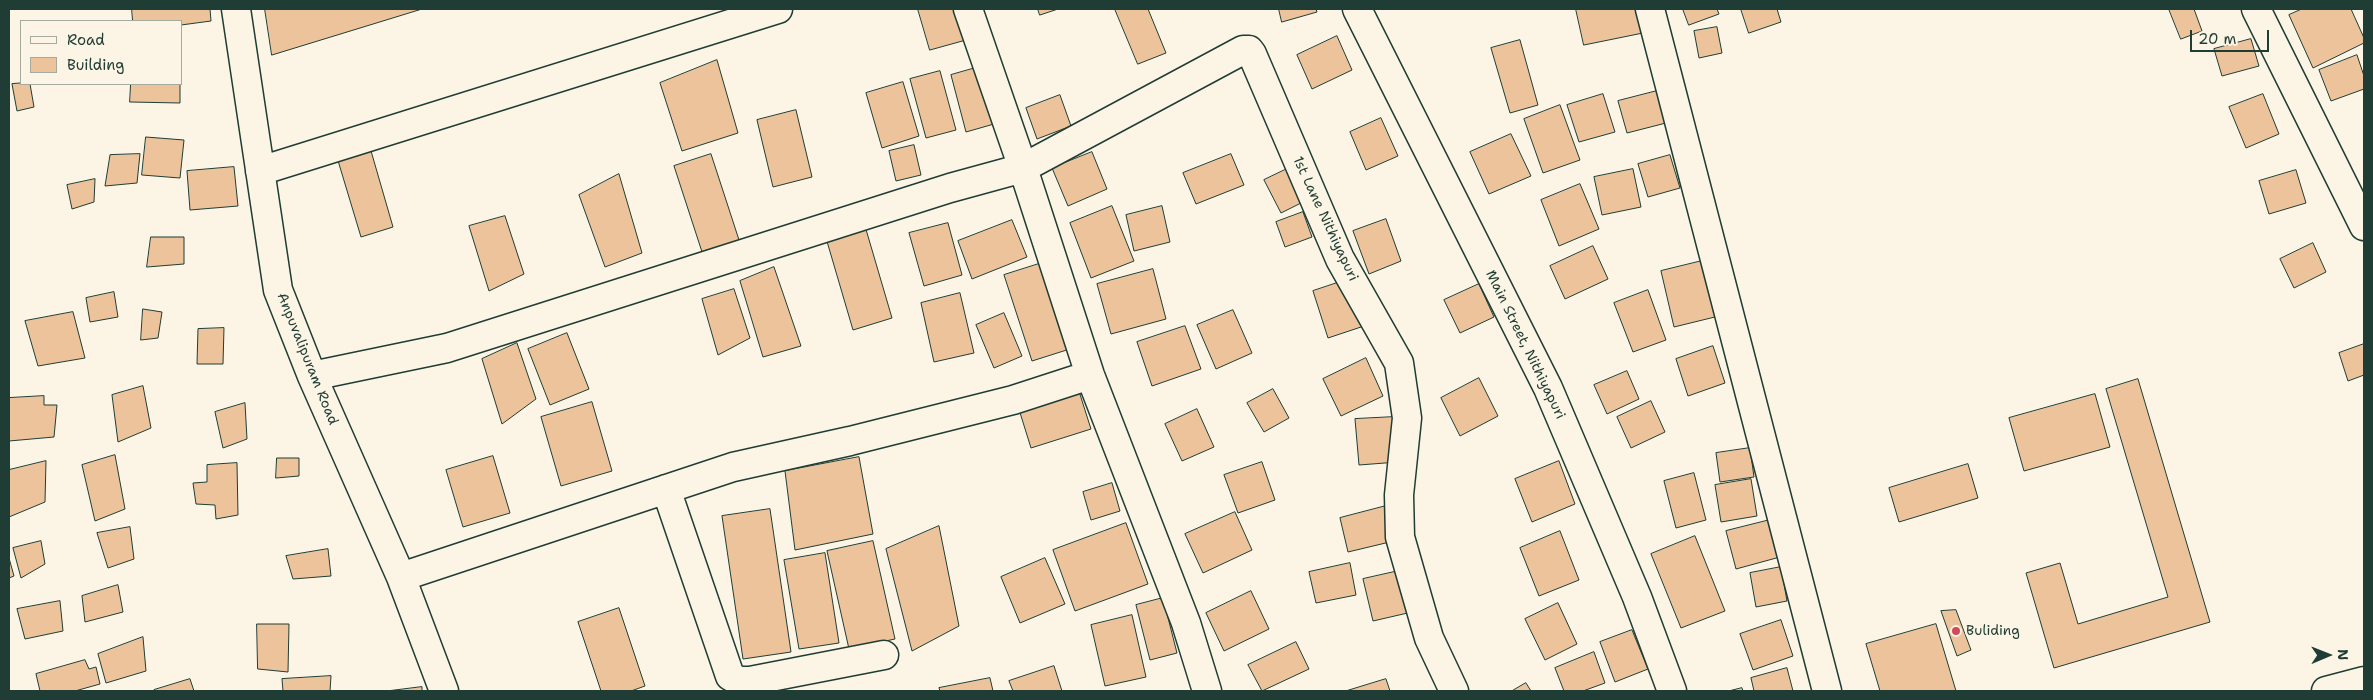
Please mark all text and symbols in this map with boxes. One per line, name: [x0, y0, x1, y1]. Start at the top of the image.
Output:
legend: [20, 20, 182, 85]
scale bar: [2193, 20, 2272, 52]
text: 20 m: [2198, 29, 2237, 49]
text: Road: [67, 30, 105, 50]
text: Building: [67, 55, 124, 75]
street label: 1st Lane Nithiyapuri: [1289, 154, 1361, 284]
street label: Main Street, Nithiyapuri: [1482, 268, 1568, 422]
street label: Anpuvalipuram Road: [273, 291, 341, 427]
place label: Buliding: [1966, 623, 2020, 639]
marker: Buliding: [1950, 625, 1962, 637]
north arrow: [2303, 630, 2353, 680]
text: N: [2334, 649, 2352, 660]

